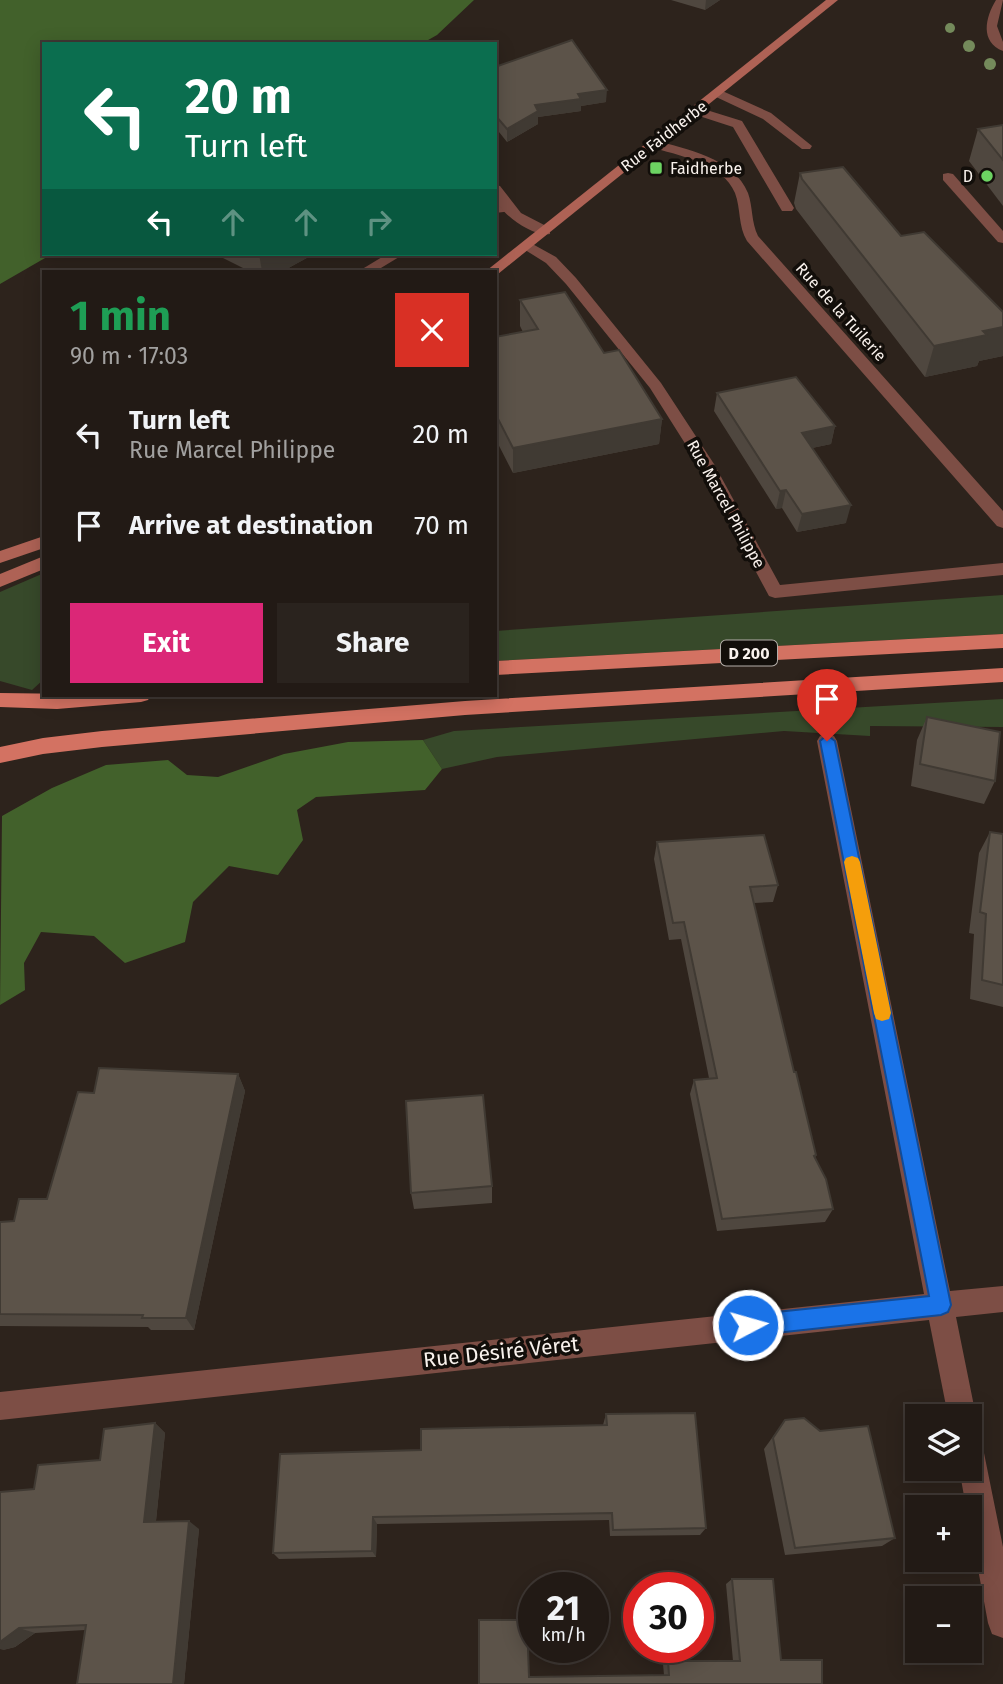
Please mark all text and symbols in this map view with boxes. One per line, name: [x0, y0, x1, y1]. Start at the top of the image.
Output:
text: 20 m: [185, 67, 292, 126]
icon: left: [70, 70, 161, 161]
street label: Rue Faidherbe: [617, 96, 711, 176]
text: Turn left: [185, 127, 307, 165]
place label: Faidherbe: [670, 158, 742, 178]
marker: Faidherbe: [648, 160, 664, 176]
place label: D: [963, 167, 973, 186]
marker: D: [979, 168, 995, 184]
icon: left: [141, 203, 179, 241]
icon: ahead: [214, 203, 252, 241]
icon: ahead: [287, 203, 325, 241]
icon: right: [360, 203, 398, 241]
street label: Rue de la Tuilerie: [792, 259, 890, 365]
text: 1 min: [70, 291, 171, 341]
button: close: [395, 293, 469, 367]
text: 90 m · 17:03: [70, 342, 188, 370]
text: Turn left: [129, 405, 230, 436]
icon: left: [70, 416, 108, 454]
text: 20 m: [412, 419, 469, 450]
text: Rue Marcel Philippe: [129, 436, 335, 464]
street label: Rue Marcel Philippe: [683, 437, 769, 571]
icon: arrive: [70, 507, 108, 545]
text: Arrive at destination: [129, 510, 373, 541]
text: 70 m: [414, 510, 469, 541]
button: Exit: [70, 603, 263, 683]
button: Share: [277, 603, 469, 683]
road number: D 200: [721, 640, 777, 666]
pin: [797, 669, 857, 741]
icon: arrive: [808, 680, 846, 718]
position arrow: [711, 1288, 785, 1362]
street label: Rue Désiré Véret: [422, 1331, 580, 1373]
map controls: [905, 1404, 982, 1663]
button: layers: [905, 1404, 982, 1481]
button: +: [905, 1495, 982, 1572]
speed limit sign: 30: [623, 1572, 714, 1663]
button: −: [905, 1586, 982, 1663]
text: 21: [547, 1587, 580, 1629]
text: km/h: [541, 1624, 586, 1646]

